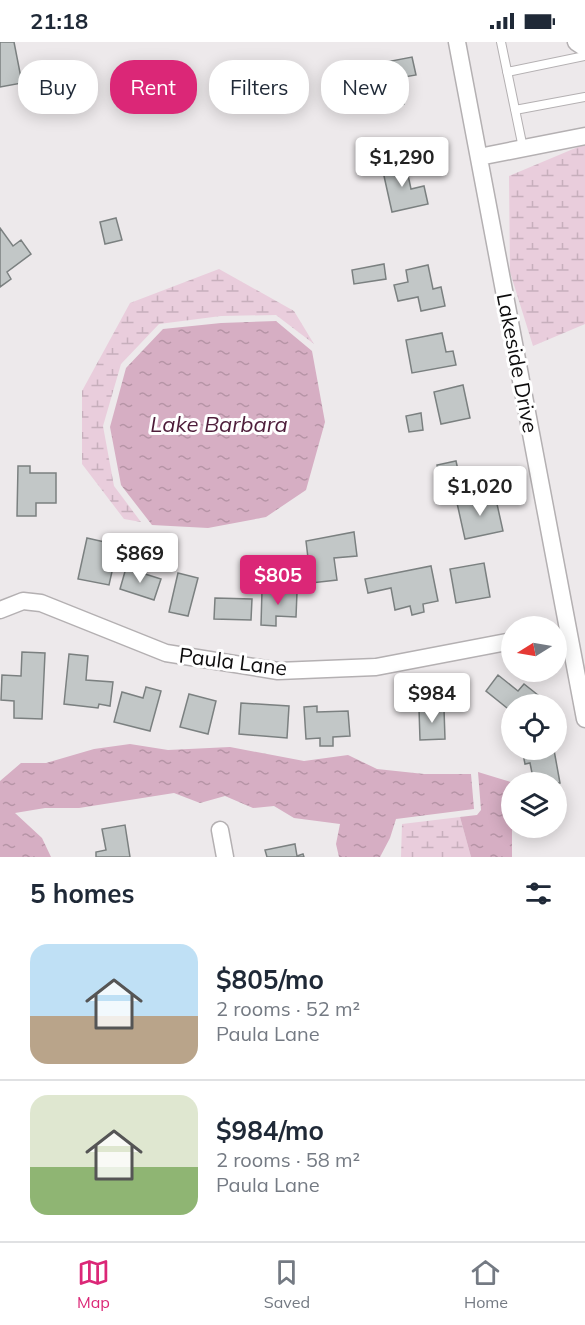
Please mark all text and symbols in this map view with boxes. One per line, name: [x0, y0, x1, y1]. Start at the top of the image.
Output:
text: 21:18: [30, 7, 88, 35]
chip: Buy: [18, 60, 98, 114]
chip: Rent: [110, 60, 197, 114]
chip: Filters: [209, 60, 309, 114]
chip: New: [321, 60, 409, 114]
pin: $1,290: [353, 137, 451, 188]
text: $1,290: [370, 144, 434, 169]
street label: Lakeside Drive: [492, 291, 544, 435]
water label: Lake Barbara: [150, 410, 288, 438]
pin: $1,020: [431, 466, 529, 517]
text: $1,020: [448, 473, 512, 498]
pin: $869: [104, 533, 176, 584]
text: $869: [116, 540, 164, 565]
pin: $805: [242, 555, 314, 606]
text: $805: [254, 562, 302, 587]
north arrow: [501, 616, 567, 682]
map controls: [501, 616, 567, 838]
street label: Paula Lane: [178, 641, 289, 681]
pin: $984: [396, 673, 468, 724]
text: $984: [408, 680, 456, 705]
button: locate: [501, 694, 567, 760]
button: layers: [501, 772, 567, 838]
text: 5 homes: [30, 877, 134, 910]
icon: filters: [522, 877, 555, 910]
text: $805/mo: [216, 963, 324, 996]
icon: home: [78, 968, 150, 1040]
text: 2 rooms · 52 m²: [216, 996, 360, 1021]
text: Paula Lane: [216, 1021, 320, 1046]
text: $984/mo: [216, 1114, 324, 1147]
icon: home: [78, 1119, 150, 1191]
text: 2 rooms · 58 m²: [216, 1147, 360, 1172]
text: Paula Lane: [216, 1172, 320, 1197]
tab: Map: [77, 1256, 110, 1312]
tab: Saved: [264, 1256, 310, 1312]
tab: Home: [464, 1256, 508, 1312]

